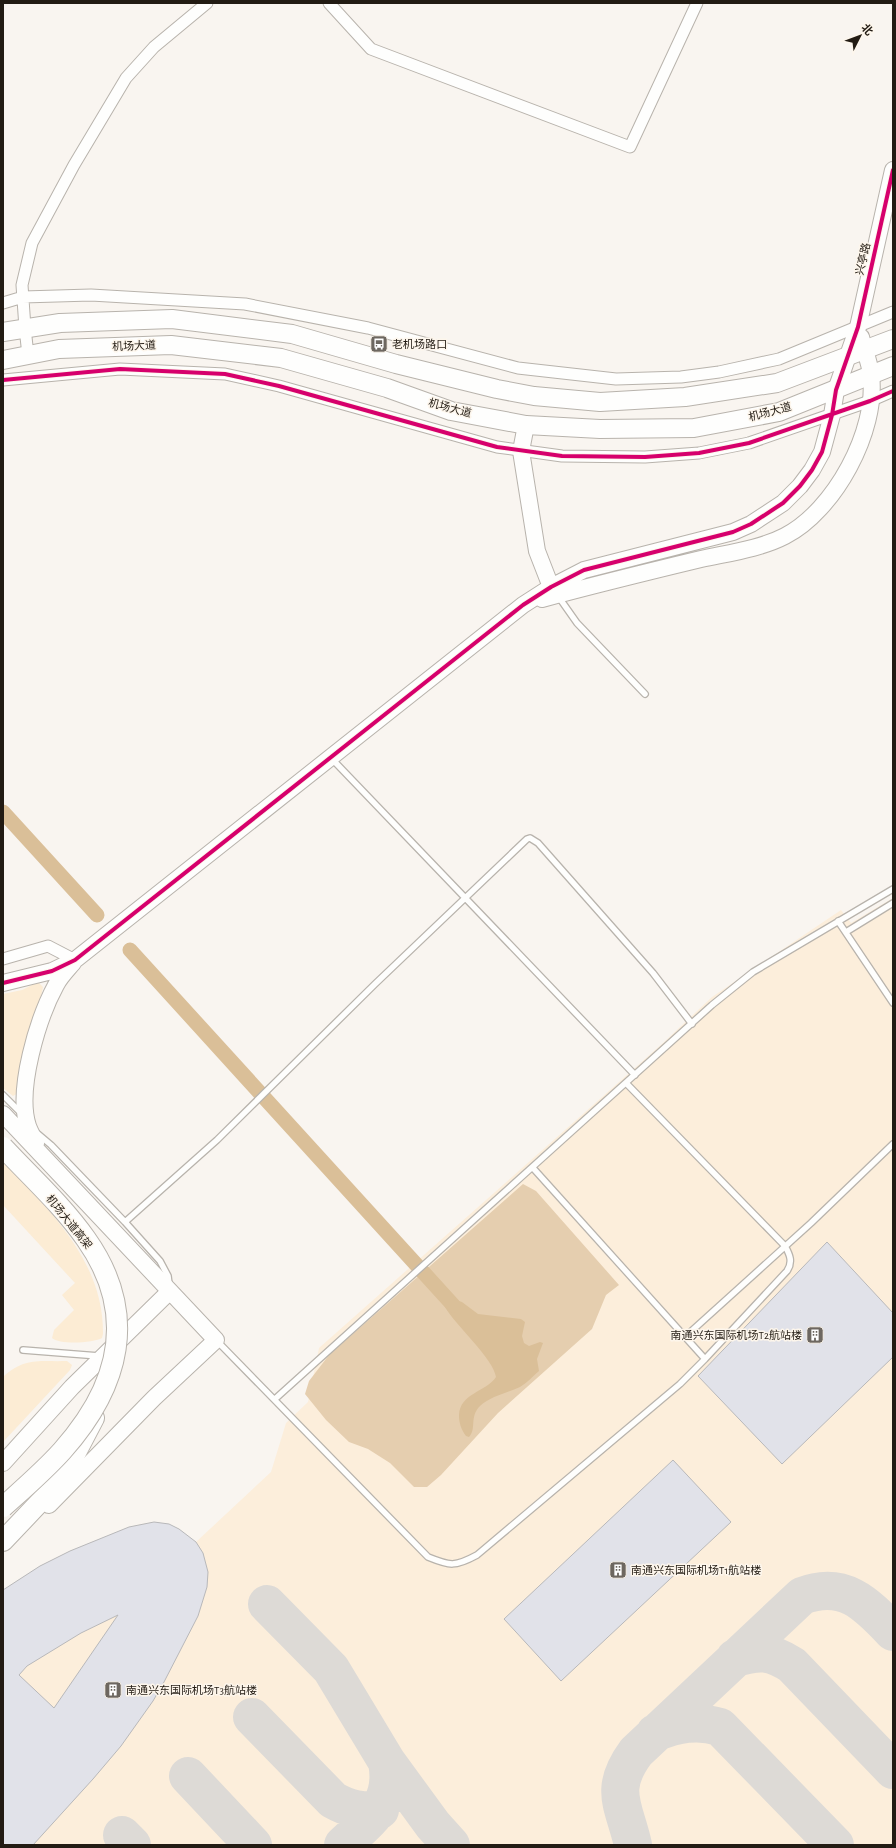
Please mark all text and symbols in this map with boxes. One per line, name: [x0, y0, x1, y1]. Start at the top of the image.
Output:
north arrow: [840, 16, 880, 56]
text: 北: [859, 22, 875, 37]
street label: 兴亭路: [853, 241, 872, 276]
bus stop icon: 老机场路口: [369, 334, 389, 354]
place label: 老机场路口: [392, 338, 447, 350]
street label: 机场大道: [112, 339, 156, 352]
street label: 机场大道: [427, 396, 473, 419]
street label: 机场大道: [747, 400, 793, 423]
street label: 机场大道高架: [44, 1192, 95, 1251]
building icon: 南通兴东国际机场T2航站楼: [805, 1325, 825, 1345]
place label: 南通兴东国际机场T2航站楼: [671, 1329, 802, 1341]
building icon: 南通兴东国际机场T1航站楼: [608, 1560, 628, 1580]
place label: 南通兴东国际机场T1航站楼: [631, 1564, 761, 1576]
building icon: 南通兴东国际机场T3航站楼: [103, 1680, 123, 1700]
place label: 南通兴东国际机场T3航站楼: [126, 1684, 257, 1696]

